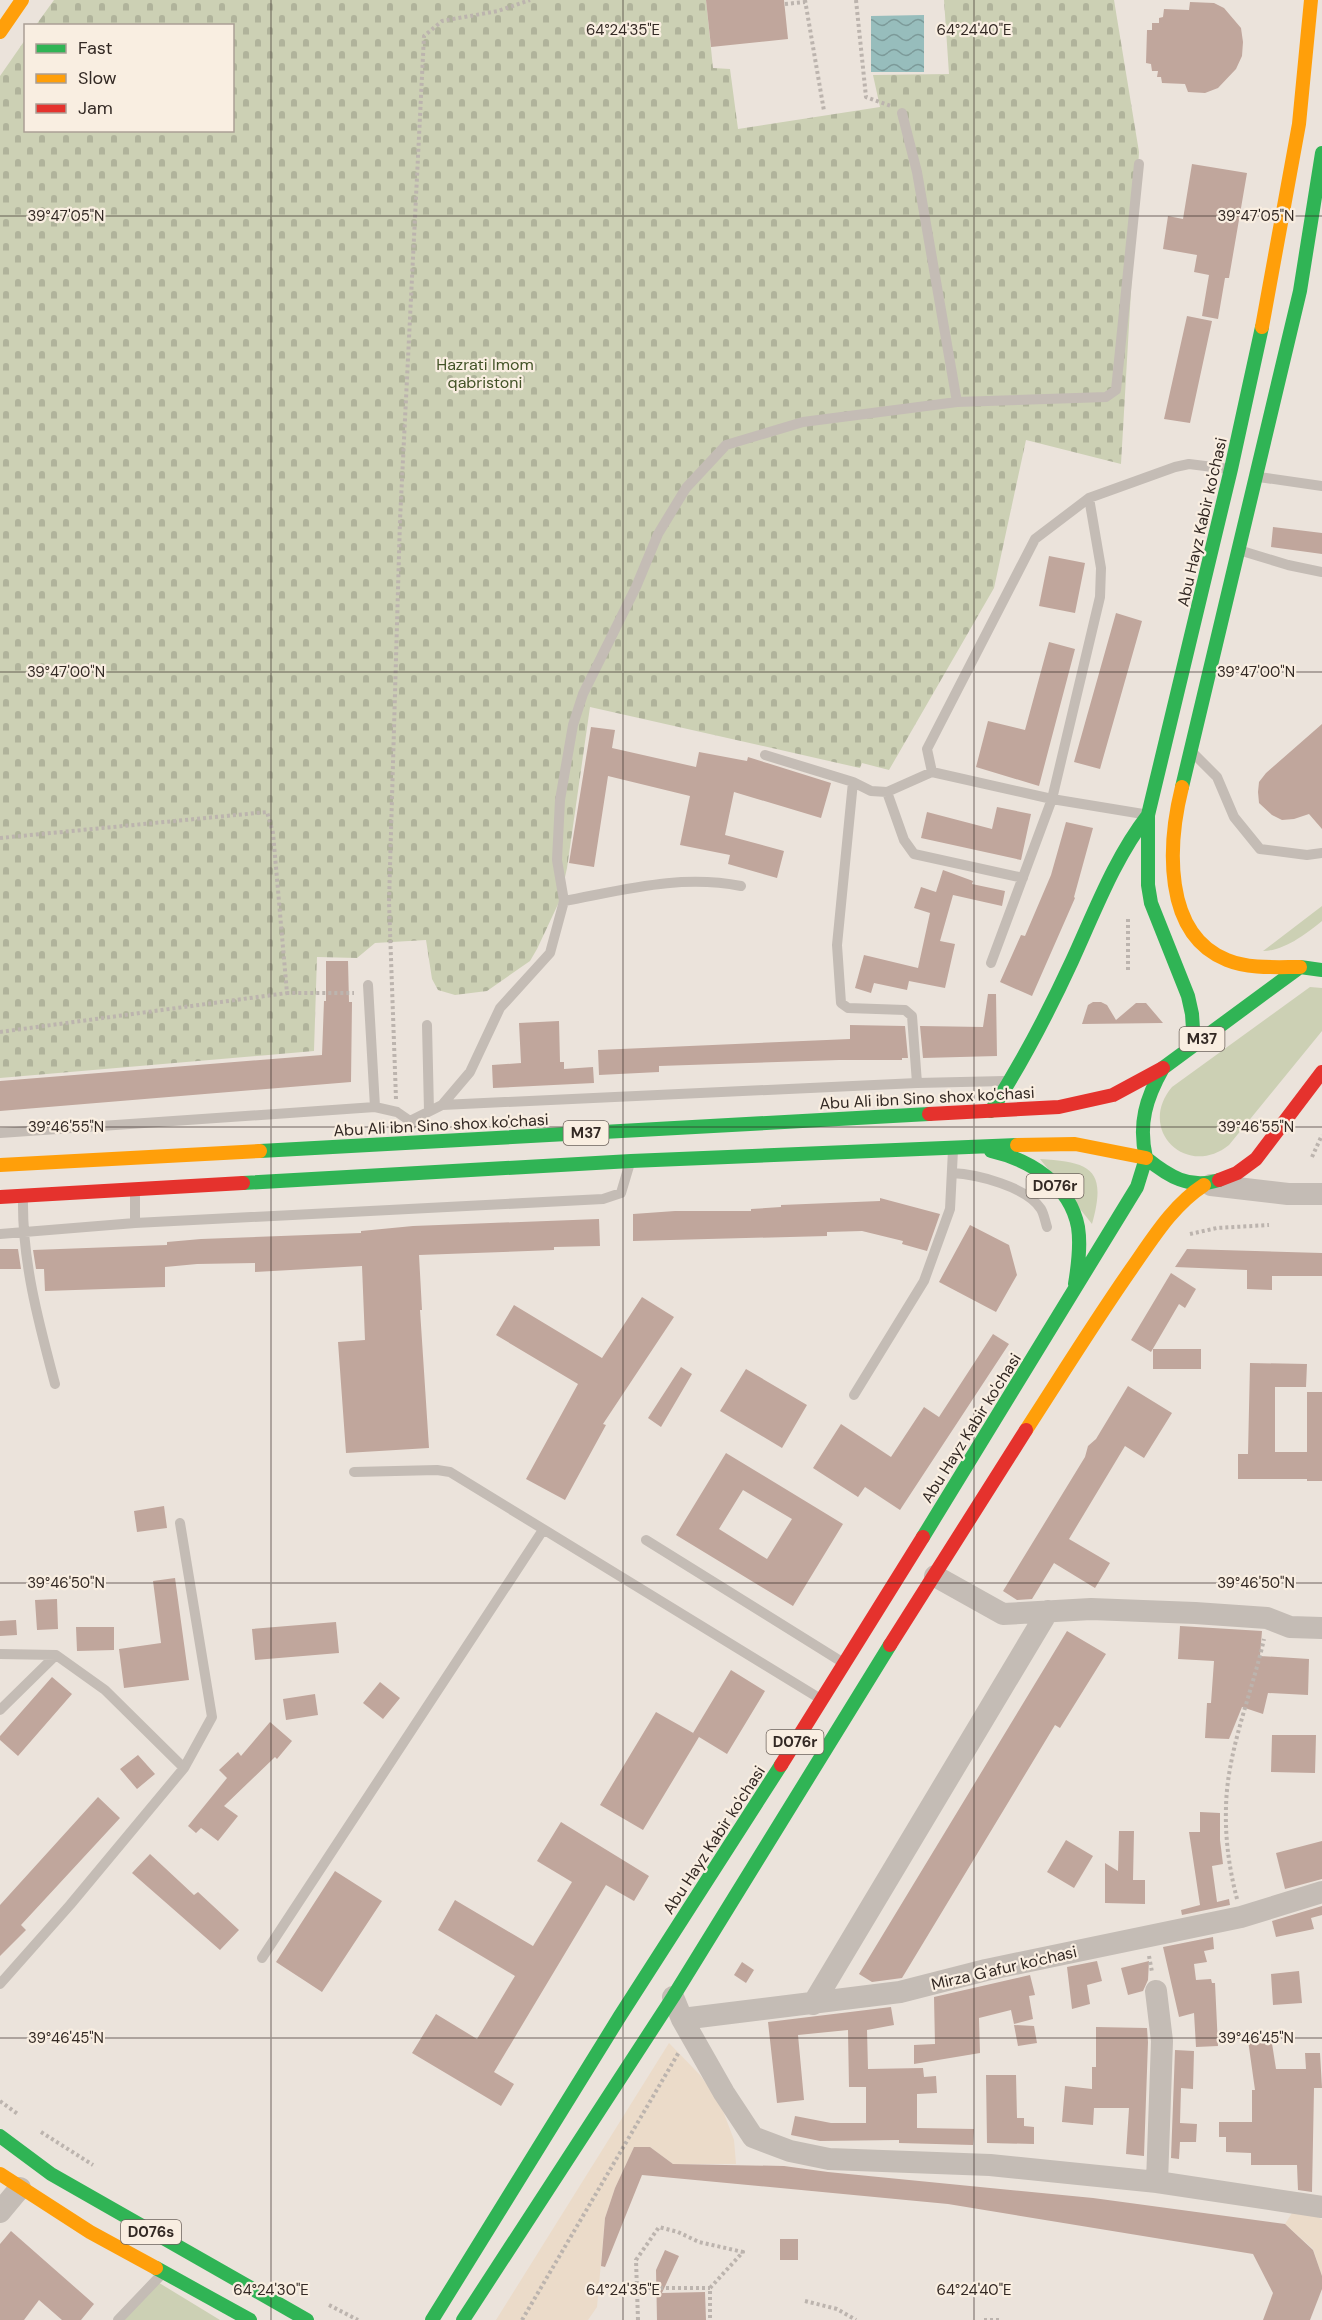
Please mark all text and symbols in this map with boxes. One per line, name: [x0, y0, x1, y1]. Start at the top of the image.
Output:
text: 64°24'35"E: [586, 20, 660, 40]
text: 64°24'40"E: [937, 20, 1011, 40]
legend: [24, 24, 234, 132]
text: Fast: [78, 36, 113, 60]
text: Slow: [78, 66, 117, 90]
text: Jam: [78, 96, 113, 120]
text: 39°47'05"N: [28, 206, 104, 226]
text: 39°47'05"N: [1218, 206, 1294, 226]
park label: Hazrati Imom qabristoni: [436, 354, 534, 393]
street label: Abu Hayz Kabir ko'chasi: [1172, 435, 1232, 609]
text: 39°47'00"N: [27, 662, 105, 682]
text: 39°47'00"N: [1217, 662, 1295, 682]
road number: M37: [1180, 1027, 1224, 1051]
street label: Abu Ali ibn Sino shox ko'chasi: [819, 1082, 1035, 1114]
street label: Abu Ali ibn Sino shox ko'chasi: [333, 1109, 549, 1141]
text: 39°46'55"N: [28, 1117, 104, 1137]
text: 39°46'55"N: [1218, 1117, 1294, 1137]
road number: M37: [564, 1121, 608, 1145]
road number: D076r: [1026, 1174, 1084, 1198]
street label: Abu Hayz Kabir ko'chasi: [916, 1349, 1026, 1507]
text: 39°46'50"N: [27, 1573, 105, 1593]
text: 39°46'50"N: [1217, 1573, 1295, 1593]
road number: D076r: [766, 1730, 824, 1754]
street label: Abu Hayz Kabir ko'chasi: [658, 1762, 770, 1918]
street label: Mirza G'afur ko'chasi: [929, 1941, 1079, 1995]
text: 39°46'45"N: [28, 2028, 104, 2048]
text: 39°46'45"N: [1218, 2028, 1294, 2048]
road number: D076s: [121, 2220, 181, 2244]
text: 64°24'30"E: [233, 2280, 309, 2300]
text: 64°24'35"E: [586, 2280, 660, 2300]
text: 64°24'40"E: [937, 2280, 1011, 2300]

